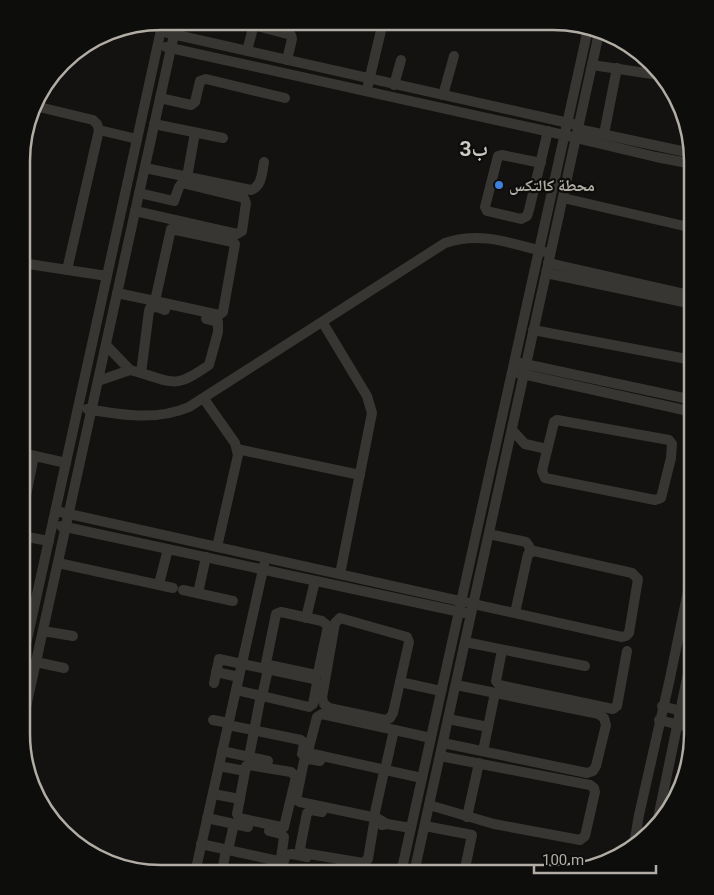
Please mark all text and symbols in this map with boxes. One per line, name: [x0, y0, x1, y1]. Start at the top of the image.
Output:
district label: ب3: [460, 137, 489, 161]
place label: محطة كالتكس: [509, 176, 595, 195]
marker: محطة كالتكس: [493, 179, 505, 191]
scale bar: [534, 842, 656, 874]
text: 100 m: [542, 851, 584, 869]

